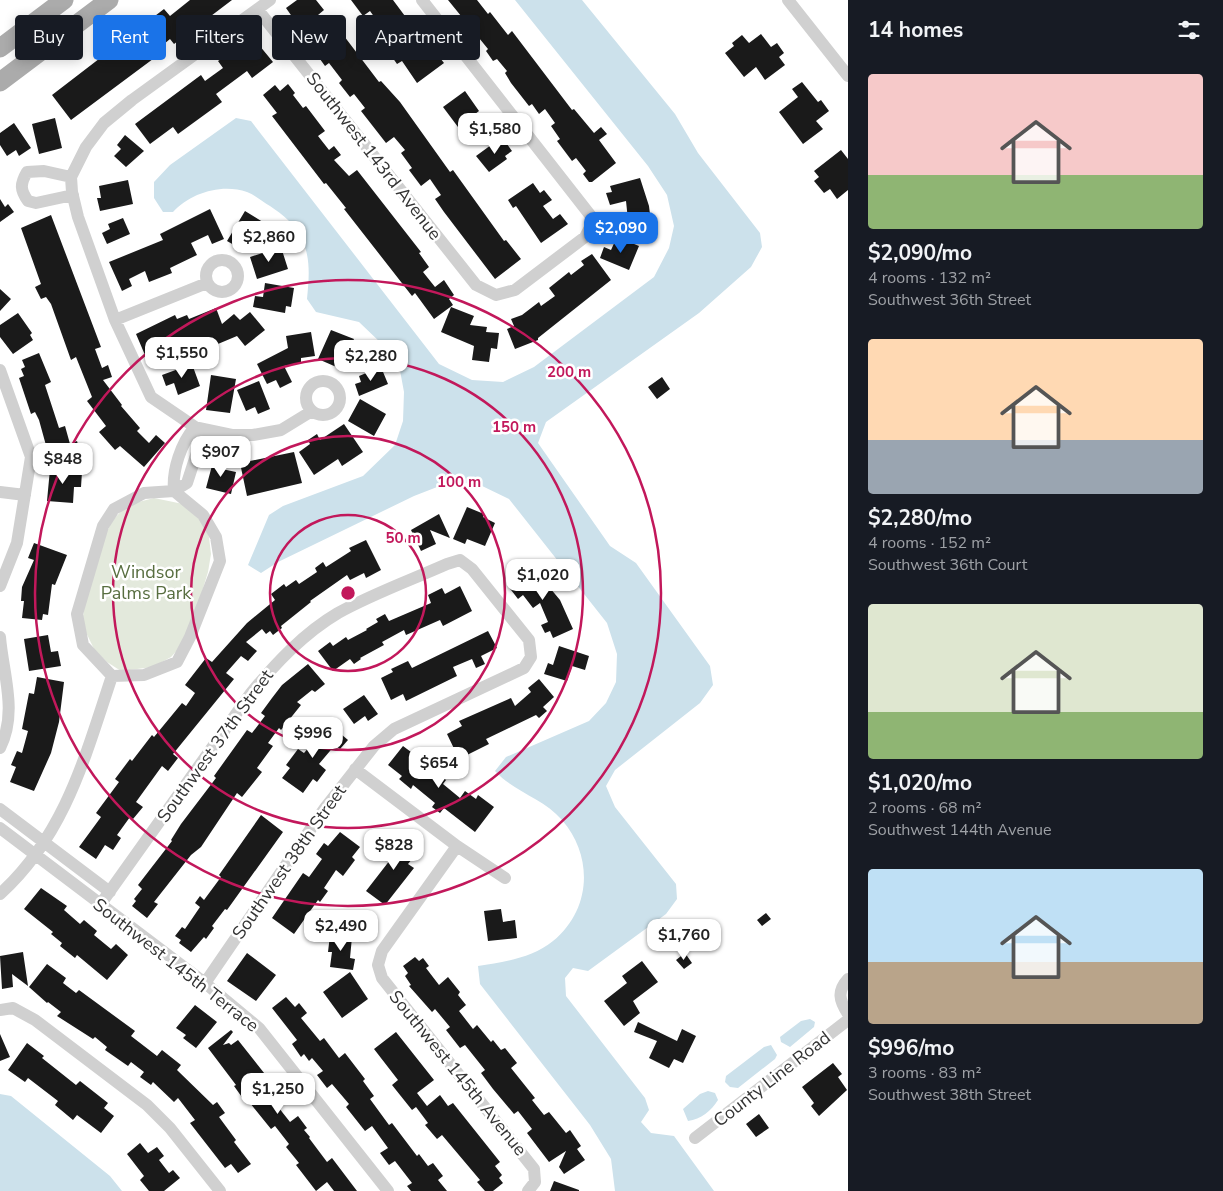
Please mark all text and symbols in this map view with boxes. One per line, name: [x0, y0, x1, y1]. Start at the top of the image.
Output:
chip: Buy: [15, 15, 83, 60]
chip: Rent: [93, 15, 166, 60]
chip: Filters: [176, 15, 262, 60]
chip: New: [272, 15, 346, 60]
chip: Apartment: [356, 15, 480, 60]
text: 14 homes: [868, 16, 963, 44]
icon: filters: [1175, 16, 1203, 44]
street label: Southwest 143rd Avenue: [301, 67, 447, 245]
icon: home: [991, 107, 1081, 197]
pin: $1,580: [454, 112, 536, 155]
text: $1,580: [469, 118, 521, 140]
pin: $2,090: [580, 212, 662, 254]
text: $2,090: [595, 217, 647, 239]
pin: $2,860: [228, 220, 310, 263]
text: $2,860: [243, 226, 295, 248]
text: $2,090/mo: [868, 239, 972, 267]
text: 4 rooms · 132 m²: [868, 267, 991, 289]
text: Southwest 36th Street: [868, 289, 1031, 311]
pin: $1,550: [141, 336, 223, 379]
pin: $2,280: [330, 340, 412, 382]
text: $1,550: [156, 342, 208, 364]
text: $2,280: [345, 345, 397, 367]
text: 200 m: [547, 362, 591, 382]
icon: home: [991, 372, 1081, 462]
text: 150 m: [492, 417, 536, 437]
pin: $907: [191, 436, 251, 478]
text: $907: [202, 441, 240, 463]
pin: $848: [33, 442, 93, 485]
text: $848: [44, 448, 82, 470]
text: 100 m: [437, 472, 481, 492]
text: $2,280/mo: [868, 504, 972, 532]
text: 50 m: [385, 528, 421, 548]
text: 4 rooms · 152 m²: [868, 532, 991, 554]
text: Southwest 36th Court: [868, 554, 1027, 576]
pin: $1,020: [502, 558, 584, 601]
park label: Windsor Palms Park: [101, 560, 192, 605]
text: $1,020: [517, 564, 569, 586]
centre of rings: [339, 584, 357, 602]
icon: home: [991, 637, 1081, 727]
street label: Southwest 37th Street: [151, 664, 279, 827]
pin: $996: [283, 716, 343, 759]
text: $996: [294, 722, 332, 744]
pin: $654: [409, 746, 469, 789]
text: $654: [420, 752, 458, 774]
text: $1,020/mo: [868, 769, 972, 797]
street label: Southwest 38th Street: [227, 779, 352, 944]
text: 2 rooms · 68 m²: [868, 797, 981, 819]
text: Southwest 144th Avenue: [868, 819, 1052, 841]
pin: $828: [364, 828, 424, 871]
text: $828: [375, 834, 413, 856]
street label: Southwest 145th Terrace: [88, 893, 264, 1037]
icon: home: [991, 902, 1081, 992]
pin: $2,490: [300, 910, 382, 952]
text: $2,490: [315, 915, 367, 937]
pin: $1,760: [643, 918, 725, 961]
text: $1,760: [658, 924, 710, 946]
street label: Southwest 145th Avenue: [384, 985, 532, 1161]
street label: County Line Road: [709, 1026, 835, 1132]
text: $996/mo: [868, 1034, 954, 1062]
text: 3 rooms · 83 m²: [868, 1062, 981, 1084]
pin: $1,250: [237, 1072, 319, 1115]
text: $1,250: [252, 1078, 304, 1100]
text: Southwest 38th Street: [868, 1084, 1031, 1106]

